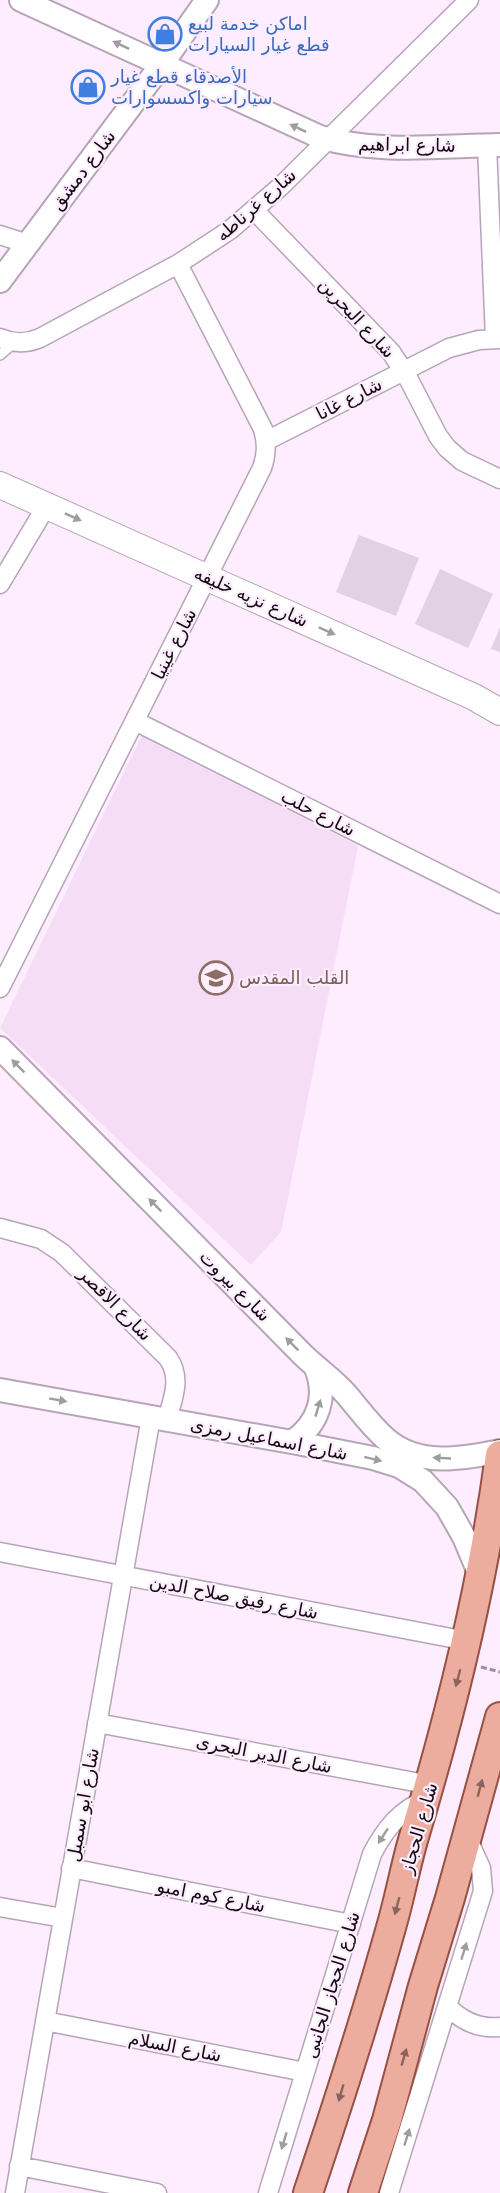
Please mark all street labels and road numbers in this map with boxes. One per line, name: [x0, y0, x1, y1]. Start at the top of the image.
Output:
street label: شارع دمشق: [46, 126, 120, 214]
street label: شارع ابراهيم: [358, 133, 456, 157]
street label: شارع غرناطه: [211, 164, 301, 246]
street label: شارع البحرين: [314, 273, 400, 363]
street label: شارع غانا: [312, 373, 386, 425]
street label: شارع نزيه خليفه: [191, 562, 311, 632]
street label: شارع غينيا: [147, 605, 201, 683]
street label: شارع حلب: [277, 785, 359, 841]
street label: شارع بيروت: [195, 1246, 275, 1326]
street label: شارع الاقصر: [73, 1262, 156, 1345]
street label: شارع اسماعيل رمزى: [189, 1413, 349, 1465]
street label: شارع رفيق صلاح الدين: [148, 1570, 320, 1624]
street label: شارع الدير البحرى: [194, 1730, 334, 1778]
street label: شارع ابو سمبل: [62, 1746, 104, 1864]
street label: شارع الحجاز: [395, 1780, 442, 1877]
street label: شارع كوم امبو: [154, 1875, 267, 1917]
street label: شارع الحجاز الجانبى: [299, 1909, 365, 2061]
street label: شارع السلام: [127, 2027, 223, 2067]

